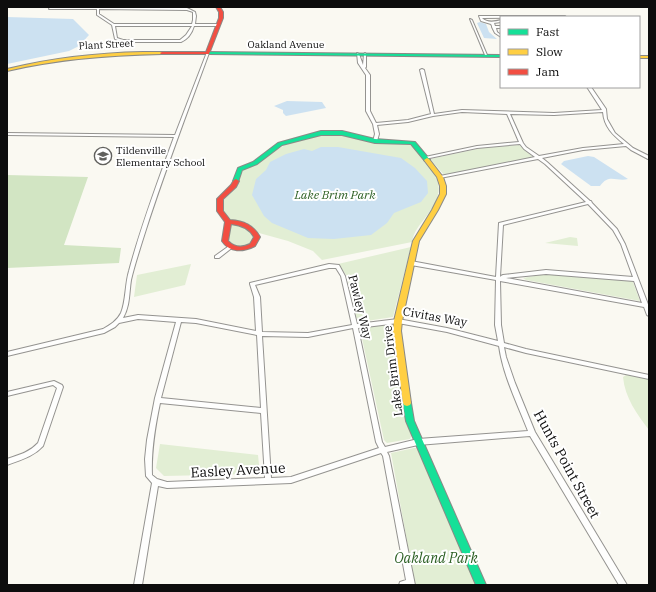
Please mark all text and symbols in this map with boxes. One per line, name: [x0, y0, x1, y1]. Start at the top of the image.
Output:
legend: [500, 16, 640, 88]
text: Fast: [536, 24, 560, 39]
street label: Plant Street: [78, 37, 134, 52]
street label: Oakland Avenue: [248, 38, 324, 51]
text: Slow: [536, 44, 563, 59]
text: Jam: [536, 64, 560, 79]
place label: Tildenville Elementary School: [116, 144, 205, 169]
school or university icon: Tildenville Elementary School: [93, 146, 113, 166]
park label: Lake Brim Park: [293, 187, 376, 202]
street label: Pawley Way: [345, 273, 376, 341]
street label: Civitas Way: [402, 303, 469, 330]
street label: Lake Brim Drive: [379, 325, 406, 417]
street label: Hunts Point Street: [530, 407, 604, 521]
street label: Easley Avenue: [190, 459, 286, 481]
park label: Oakland Park: [394, 549, 478, 567]

